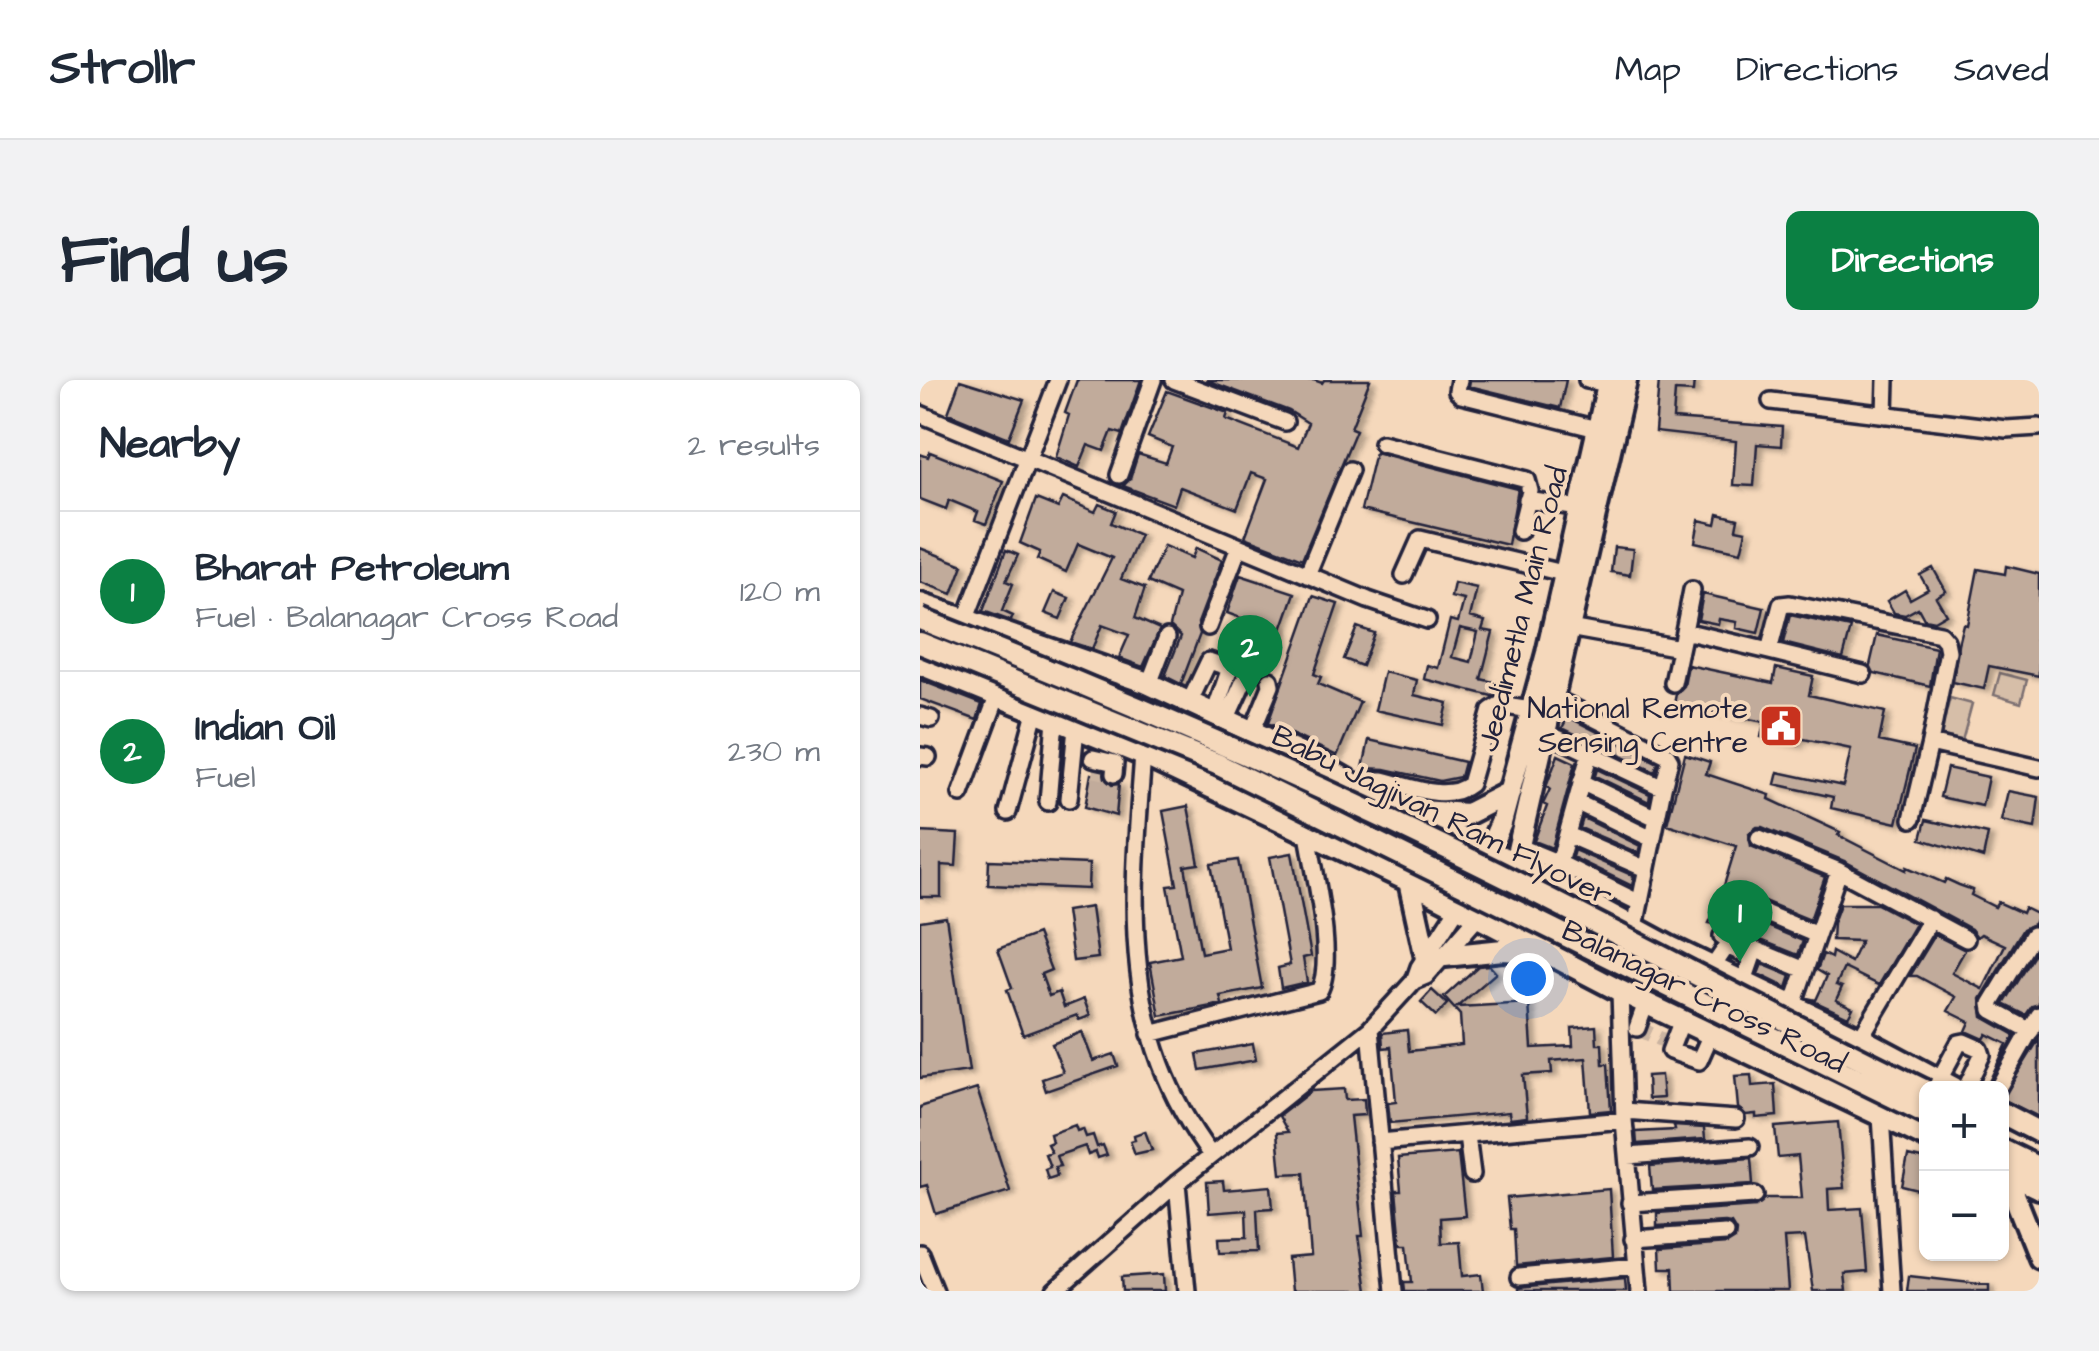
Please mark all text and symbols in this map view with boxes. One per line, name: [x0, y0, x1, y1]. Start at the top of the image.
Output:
text: Strollr: [50, 36, 195, 102]
text: Map: [1615, 45, 1681, 94]
text: Directions: [1736, 45, 1899, 94]
text: Saved: [1954, 45, 2049, 94]
button: Directions: [1786, 211, 2039, 310]
text: Find us: [60, 212, 289, 309]
text: Nearby: [100, 416, 240, 474]
text: 2 results: [688, 423, 820, 468]
street label: Jeedimetla Main Road: [1467, 462, 1579, 756]
text: Bharat Petroleum: [195, 543, 509, 595]
text: 1: [130, 569, 135, 614]
text: 120 m: [740, 569, 820, 614]
text: Fuel · Balanagar Cross Road: [195, 595, 619, 640]
pin: 2: [1218, 614, 1282, 697]
place label: National Remote Sensing Centre: [1527, 688, 1748, 765]
text: Indian Oil: [195, 703, 336, 755]
public building icon: National Remote Sensing Centre: [1758, 703, 1804, 749]
street label: Babu Jagjivan Ram Flyover: [1264, 715, 1619, 918]
text: 2: [123, 729, 142, 774]
text: 230 m: [728, 729, 820, 774]
text: Fuel: [195, 755, 256, 800]
pin: 1: [1708, 880, 1772, 962]
street label: Balanagar Cross Road: [1554, 910, 1853, 1085]
your location: [1503, 953, 1554, 1004]
map controls: [1919, 1081, 2009, 1261]
button: +: [1919, 1081, 2009, 1171]
button: −: [1919, 1171, 2009, 1261]

